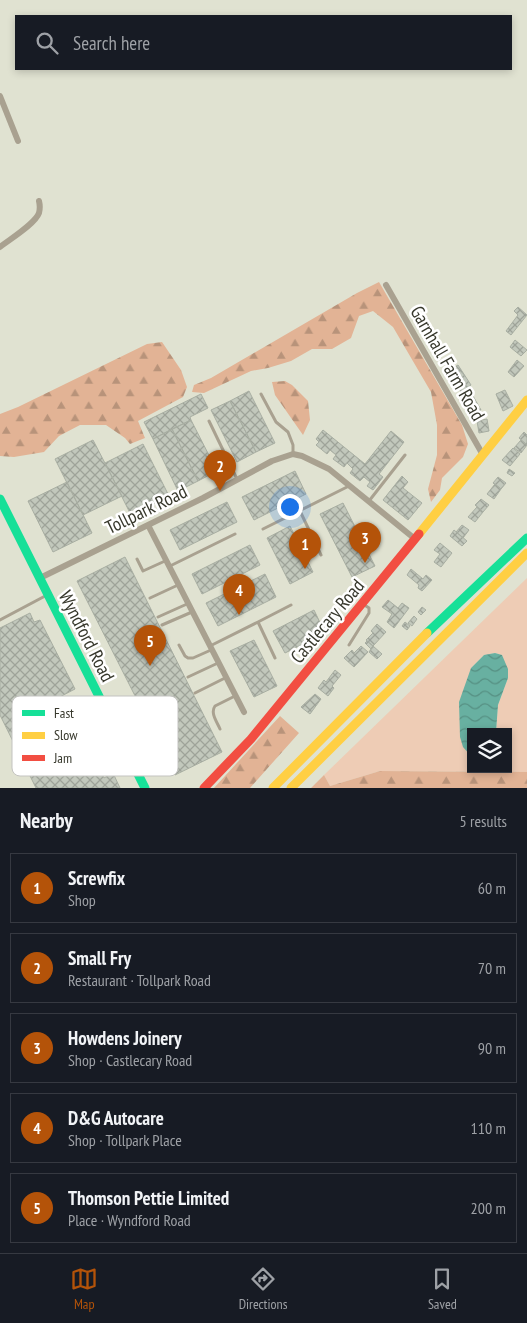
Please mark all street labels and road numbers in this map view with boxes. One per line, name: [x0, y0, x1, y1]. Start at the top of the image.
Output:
street label: Garnhall Farm Road: [405, 301, 491, 425]
street label: Tollpark Road: [101, 479, 191, 539]
street label: Castlecary Road: [285, 574, 369, 668]
street label: Wyndford Road: [54, 586, 120, 686]

